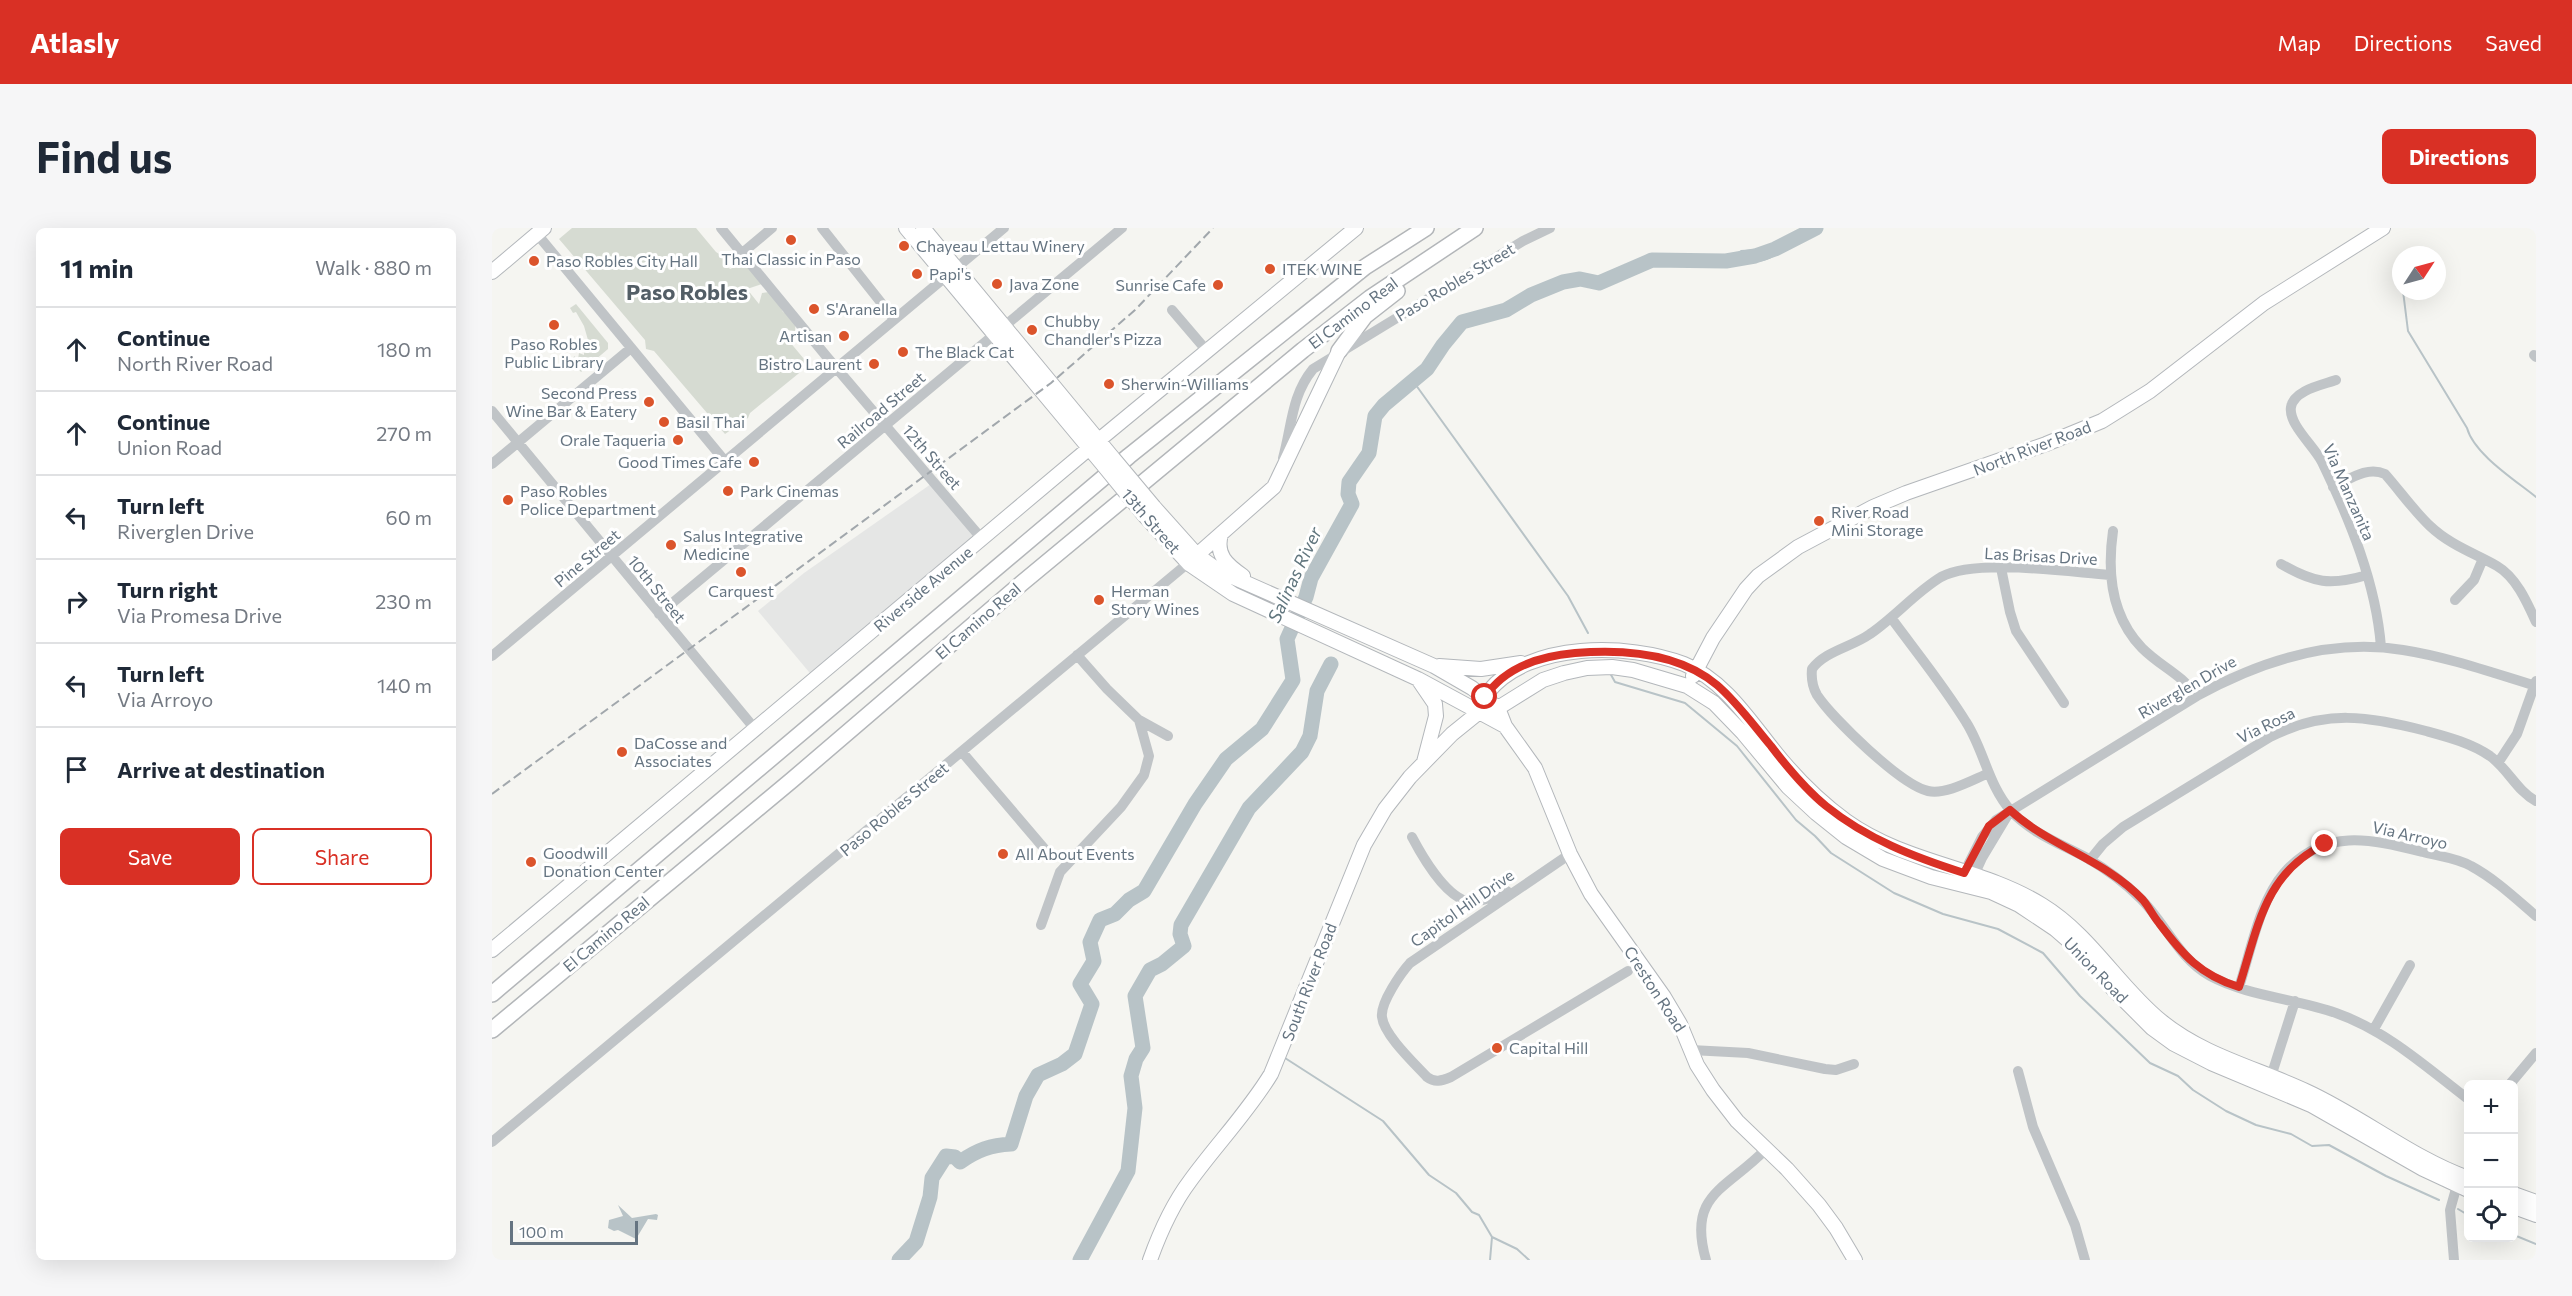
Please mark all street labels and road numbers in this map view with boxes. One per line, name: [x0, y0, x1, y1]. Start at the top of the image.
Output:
street label: Paso Robles Street: [1392, 238, 1518, 325]
street label: El Camino Real: [1304, 273, 1401, 352]
street label: Railroad Street: [833, 367, 929, 452]
street label: North River Road: [1970, 416, 2093, 479]
street label: 12th Street: [899, 420, 966, 493]
street label: Via Manzanita: [2320, 441, 2379, 543]
street label: 13th Street: [1118, 484, 1185, 557]
street label: Pine Street: [550, 524, 624, 591]
street label: Riverside Avenue: [870, 542, 976, 635]
street label: Las Brisas Drive: [1984, 543, 2098, 568]
street label: 10th Street: [624, 551, 691, 627]
street label: El Camino Real: [931, 578, 1024, 663]
street label: Riverglen Drive: [2135, 651, 2239, 722]
street label: Via Rosa: [2234, 702, 2298, 747]
street label: Paso Robles Street: [836, 757, 952, 859]
street label: Via Arroyo: [2371, 817, 2450, 852]
street label: Capitol Hill Drive: [1406, 865, 1517, 950]
street label: El Camino Real: [559, 892, 653, 975]
street label: South River Road: [1277, 920, 1340, 1043]
street label: Union Road: [2060, 933, 2132, 1007]
street label: Creston Road: [1621, 942, 1690, 1035]

